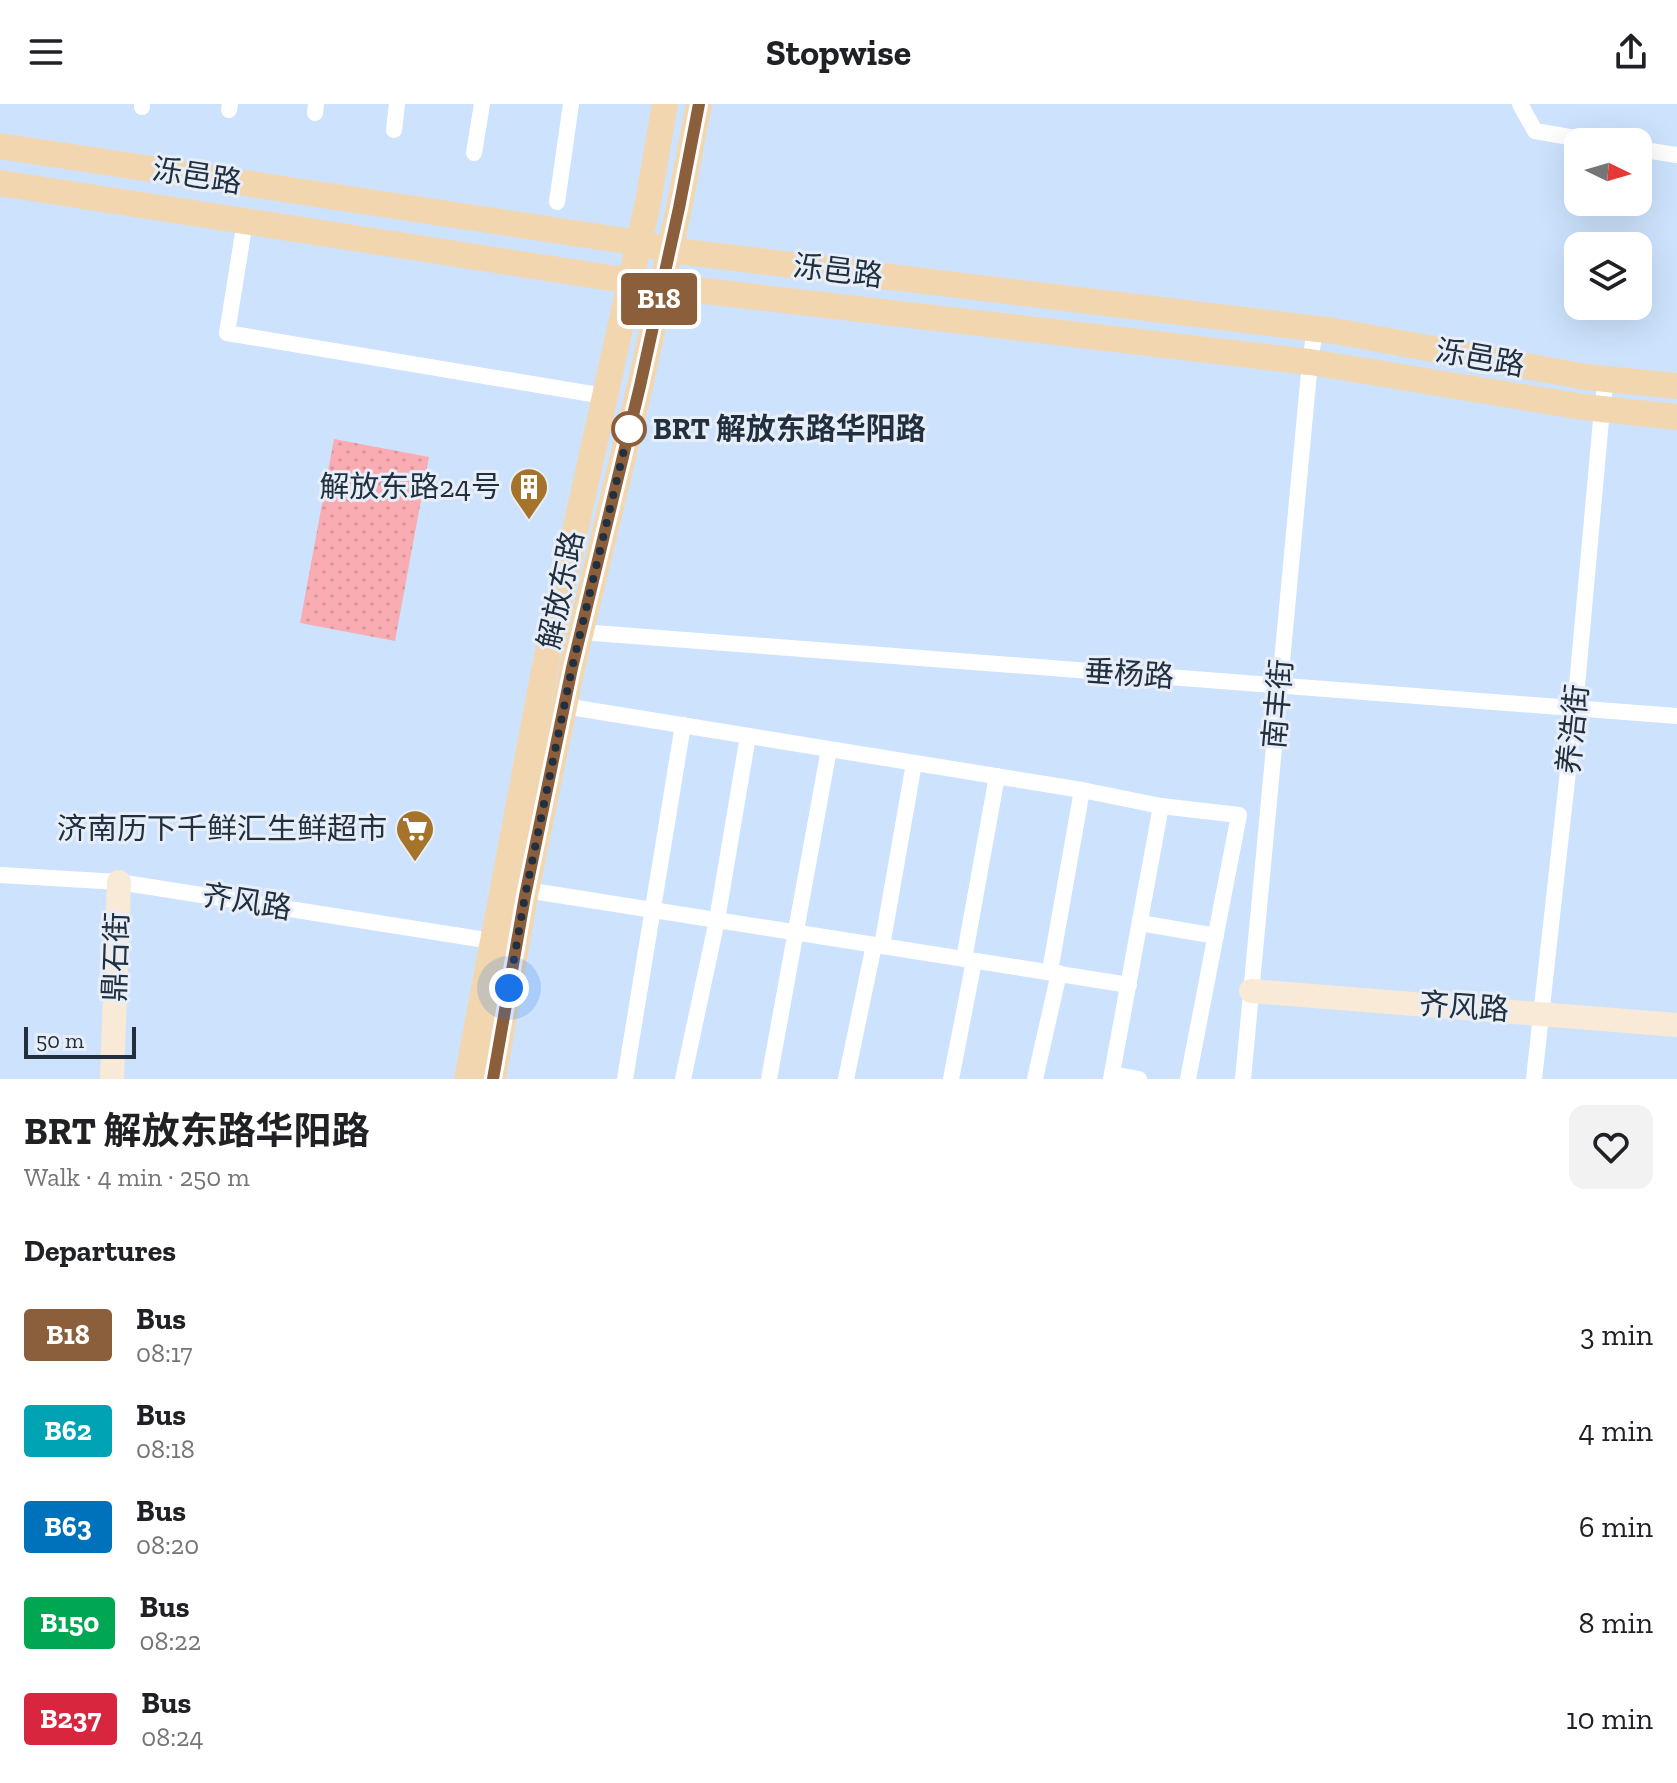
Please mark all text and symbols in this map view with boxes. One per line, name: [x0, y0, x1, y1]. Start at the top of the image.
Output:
icon: menu: [24, 30, 68, 74]
icon: share: [1609, 30, 1653, 74]
text: Stopwise: [766, 31, 911, 74]
north arrow: [1564, 128, 1652, 216]
map controls: [1564, 128, 1652, 320]
street label: 泺邑路: [150, 151, 244, 201]
button: layers: [1564, 232, 1652, 320]
street label: 泺邑路: [791, 248, 885, 294]
line badge: B18: [613, 273, 705, 325]
text: B18: [637, 282, 681, 315]
street label: 泺邑路: [1433, 332, 1527, 384]
place label: BRT 解放东路华阳路: [653, 411, 926, 447]
marker: BRT 解放东路华阳路: [612, 412, 646, 446]
building icon: 解放东路24号: [508, 466, 550, 521]
place label: 解放东路24号: [319, 469, 501, 505]
street label: 解放东路: [531, 528, 591, 652]
street label: 垂杨路: [1083, 653, 1175, 695]
street label: 南丰街: [1256, 658, 1300, 750]
street label: 养浩街: [1550, 682, 1596, 776]
supermarket icon: 济南历下千鲜汇生鲜超市: [394, 808, 436, 863]
place label: 济南历下千鲜汇生鲜超市: [57, 811, 387, 847]
street label: 齐风路: [200, 877, 294, 927]
street label: 鼎石街: [96, 911, 136, 1003]
your location: [489, 968, 529, 1008]
street label: 齐风路: [1418, 986, 1510, 1028]
scale bar: [24, 1023, 136, 1059]
text: 50 m: [36, 1027, 84, 1054]
button: heart: [1569, 1105, 1653, 1189]
text: BRT 解放东路华阳路: [24, 1108, 369, 1154]
text: Walk · 4 min · 250 m: [24, 1161, 250, 1193]
text: Departures: [24, 1233, 176, 1269]
text: Bus: [136, 1301, 186, 1337]
text: 3 min: [1580, 1317, 1653, 1353]
text: B18: [46, 1318, 90, 1351]
text: 08:17: [136, 1337, 193, 1369]
text: Bus: [136, 1397, 186, 1433]
text: 4 min: [1579, 1413, 1653, 1449]
text: B62: [44, 1414, 92, 1447]
text: 08:18: [136, 1433, 195, 1465]
text: Bus: [136, 1493, 186, 1529]
text: 6 min: [1579, 1509, 1653, 1545]
text: B63: [44, 1510, 92, 1543]
text: 08:20: [136, 1529, 199, 1561]
text: Bus: [139, 1589, 189, 1625]
text: 8 min: [1579, 1605, 1653, 1641]
text: B150: [40, 1606, 99, 1639]
text: 08:22: [139, 1625, 201, 1657]
text: Bus: [141, 1685, 191, 1721]
text: 10 min: [1566, 1701, 1653, 1737]
text: B237: [40, 1702, 101, 1735]
text: 08:24: [141, 1721, 203, 1753]

